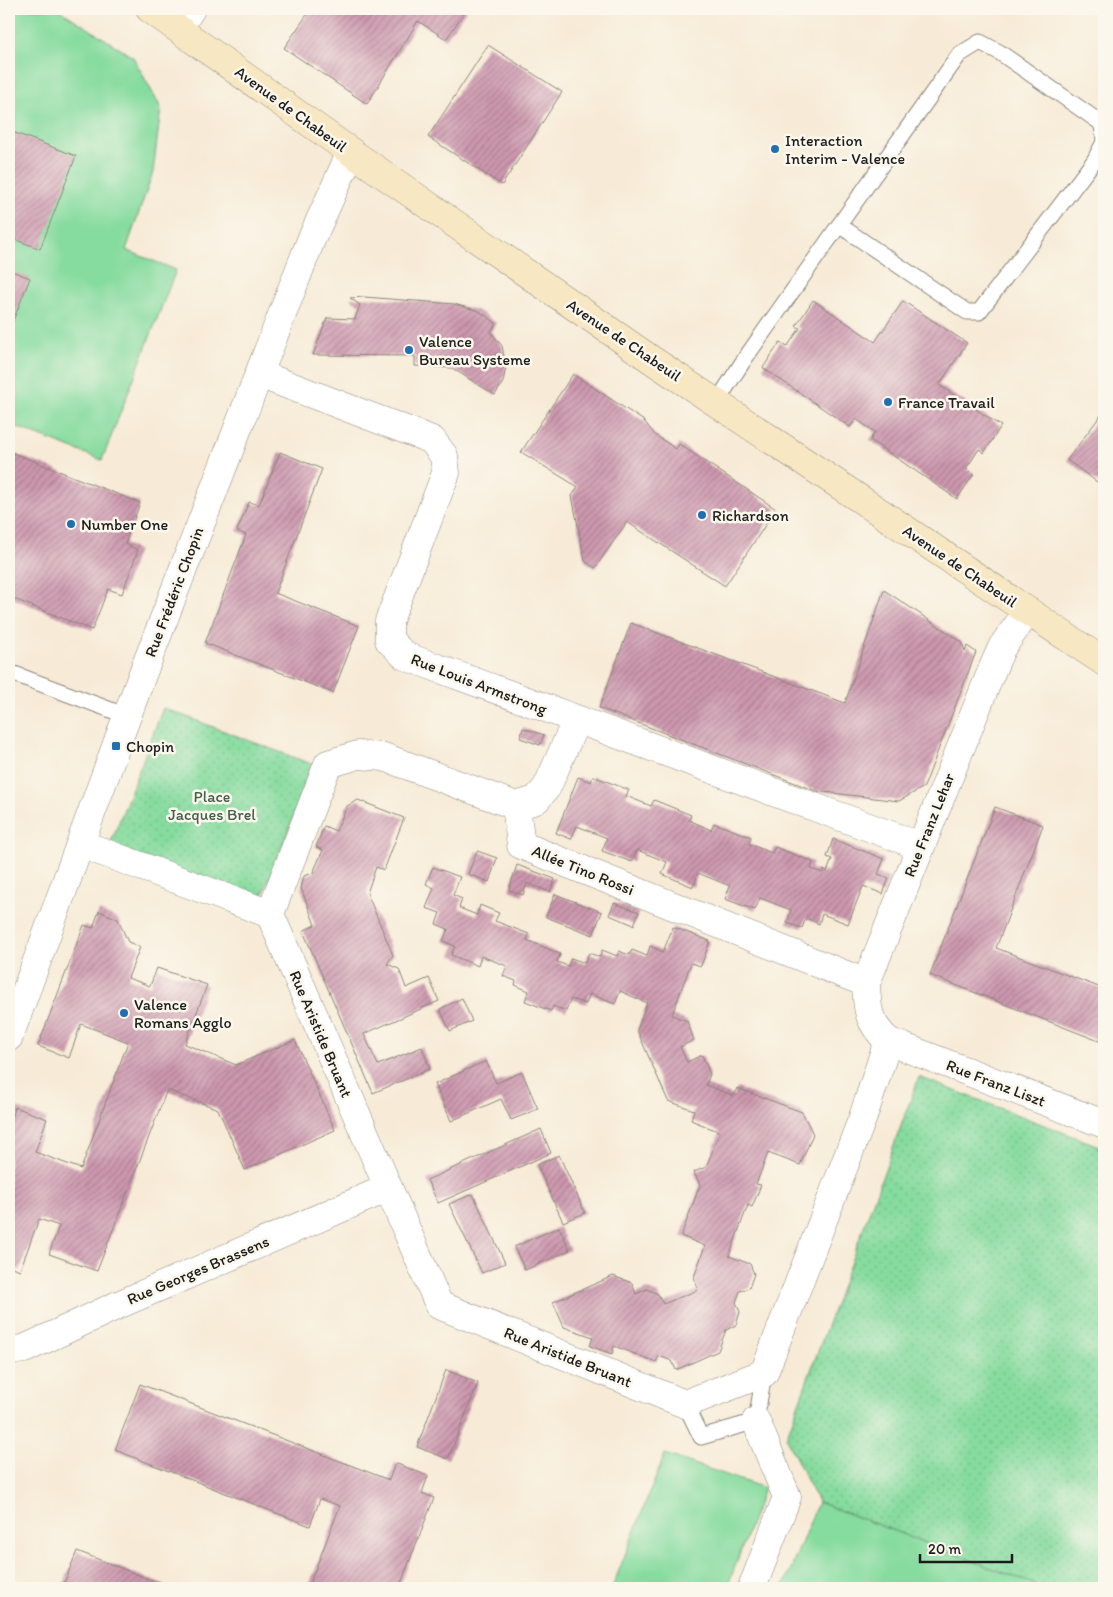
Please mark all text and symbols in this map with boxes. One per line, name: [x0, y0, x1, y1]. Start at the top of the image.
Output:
street label: Avenue de Chabeuil: [231, 62, 351, 156]
place label: Interaction Interim - Valence: [785, 131, 905, 168]
marker: Interaction Interim - Valence: [769, 143, 781, 155]
street label: Avenue de Chabeuil: [563, 295, 685, 386]
place label: Valence Bureau Systeme: [419, 332, 531, 369]
marker: Valence Bureau Systeme: [403, 344, 415, 356]
place label: France Travail: [898, 393, 995, 412]
marker: France Travail: [882, 396, 894, 408]
place label: Richardson: [712, 506, 789, 525]
marker: Richardson: [696, 509, 708, 521]
place label: Number One: [81, 515, 169, 534]
marker: Number One: [65, 518, 77, 530]
street label: Avenue de Chabeuil: [899, 521, 1021, 612]
street label: Rue Frédéric Chopin: [140, 524, 208, 660]
street label: Rue Louis Armstrong: [408, 649, 550, 719]
place label: Chopin: [126, 737, 174, 756]
marker: Chopin: [110, 740, 122, 752]
street label: Rue Franz Lehar: [900, 770, 958, 880]
park label: Place Jacques Brel: [168, 787, 256, 824]
street label: Allée Tino Rossi: [529, 841, 637, 899]
street label: Rue Aristide Bruant: [286, 968, 356, 1100]
place label: Valence Romans Agglo: [134, 995, 232, 1032]
marker: Valence Romans Agglo: [118, 1007, 130, 1019]
street label: Rue Franz Liszt: [944, 1055, 1048, 1111]
street label: Rue Georges Brassens: [124, 1231, 272, 1309]
street label: Rue Aristide Bruant: [501, 1323, 635, 1391]
scale bar: [920, 1532, 1013, 1564]
text: 20 m: [928, 1540, 962, 1558]

